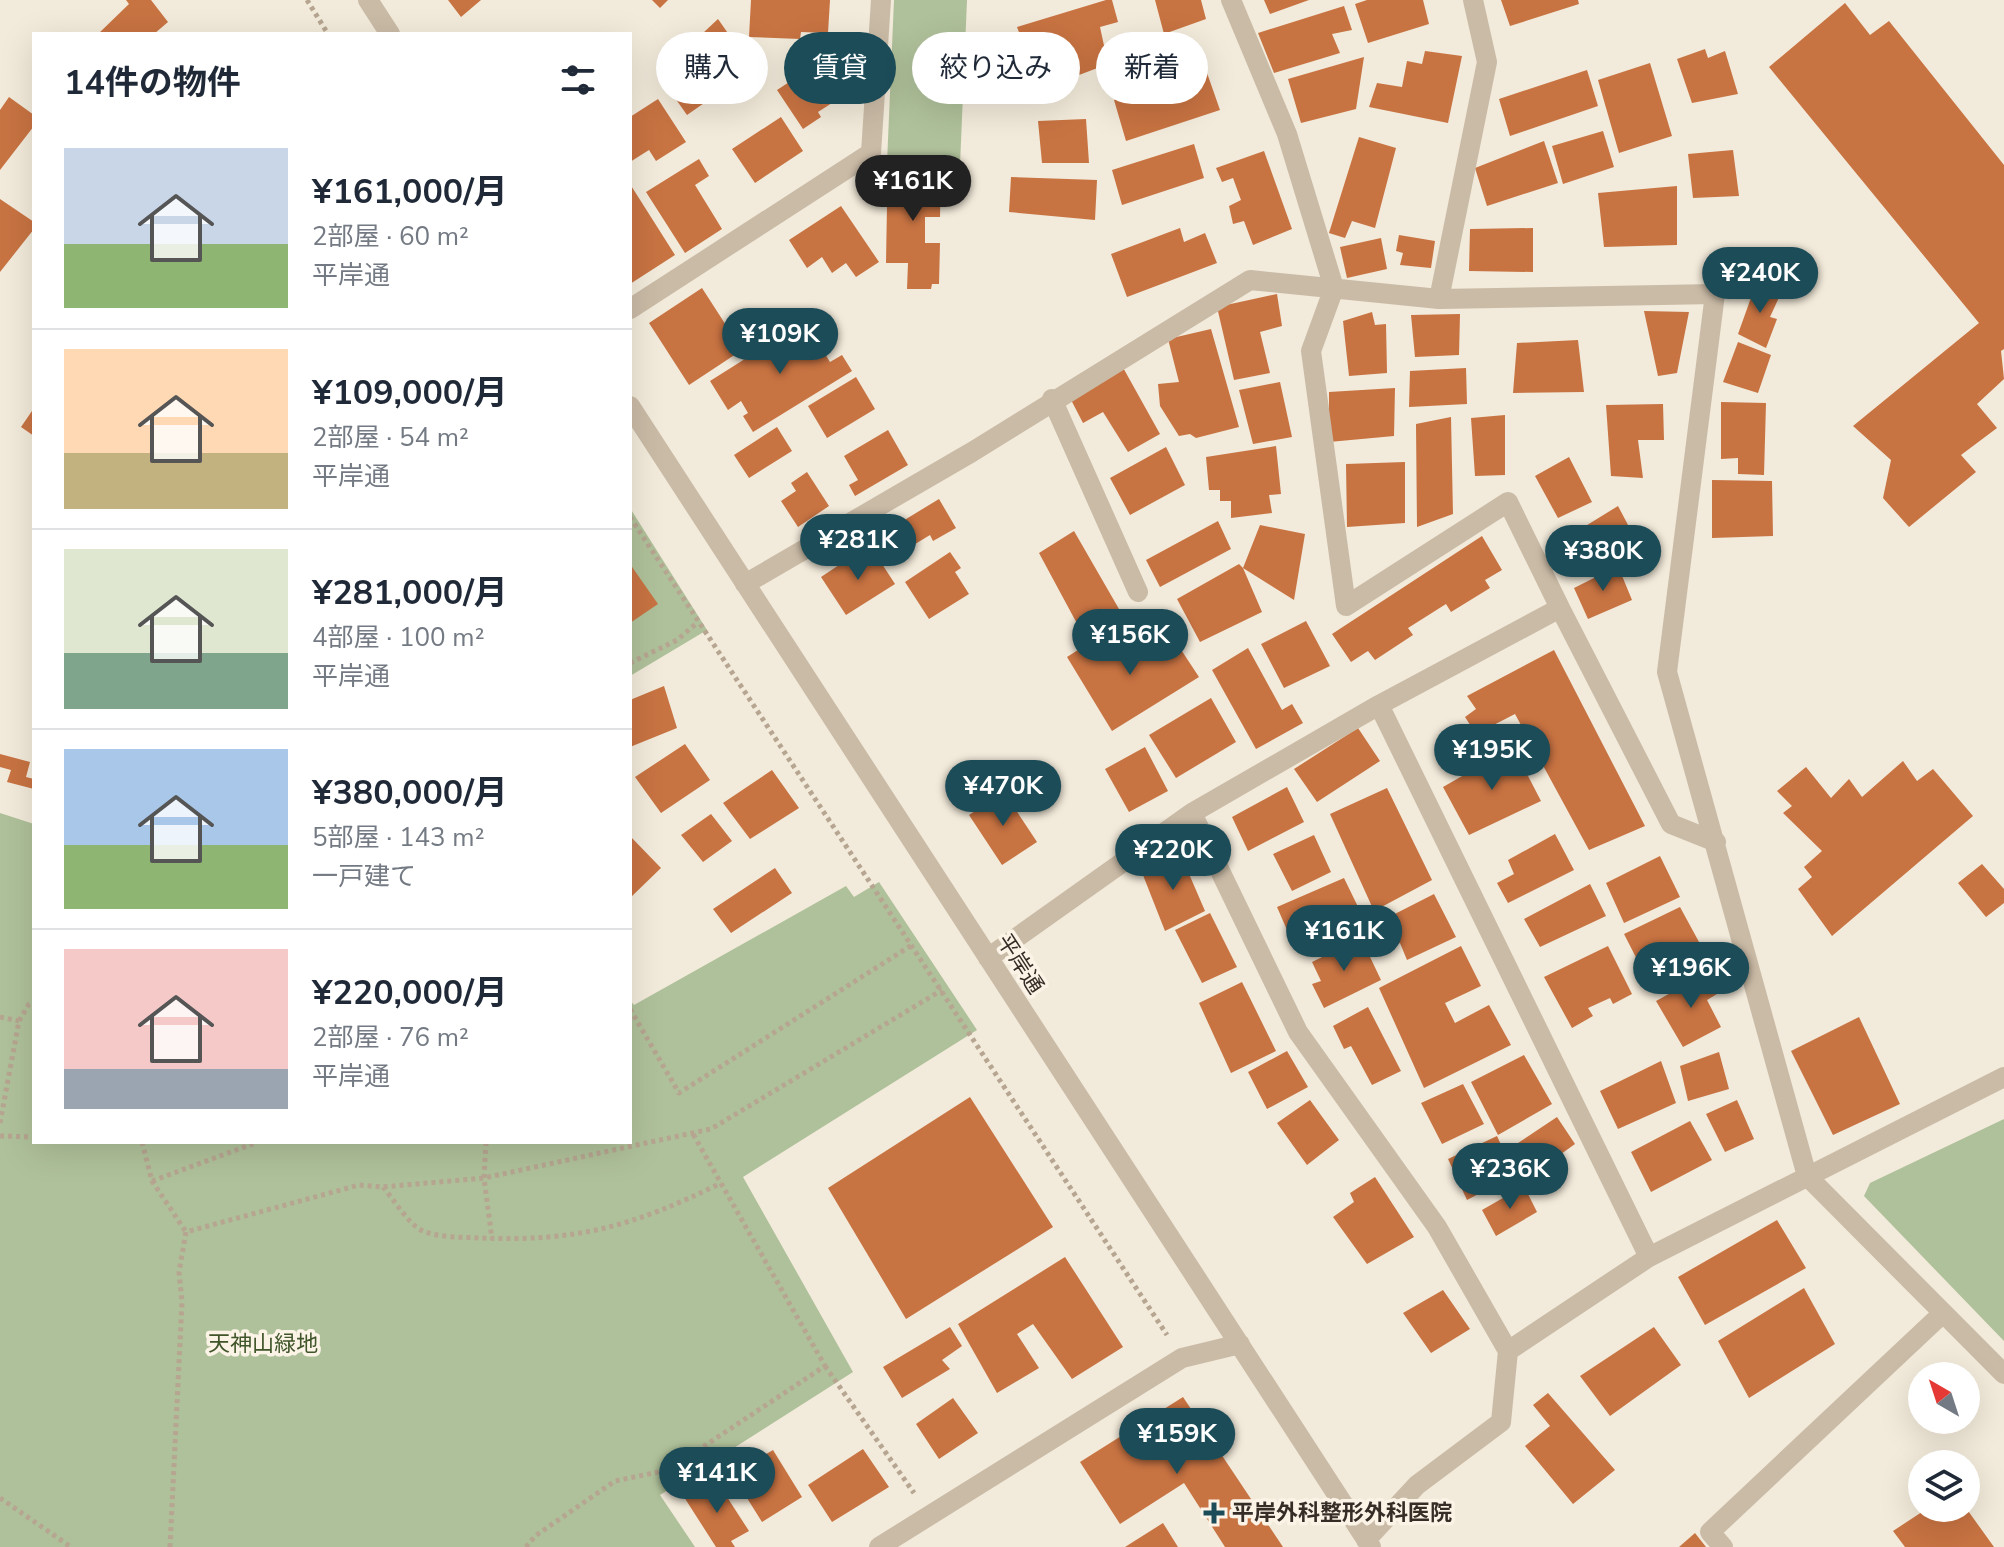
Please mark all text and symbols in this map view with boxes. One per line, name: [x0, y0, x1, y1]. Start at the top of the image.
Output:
chip: 購入: [656, 32, 768, 104]
chip: 賃貸: [784, 32, 896, 104]
chip: 絞り込み: [912, 32, 1080, 104]
chip: 新着: [1096, 32, 1208, 104]
icon: filters: [556, 58, 600, 102]
text: 14件の物件: [64, 60, 241, 106]
pin: ¥161K: [857, 155, 969, 223]
text: ¥161K: [873, 163, 953, 198]
text: ¥161,000/月: [312, 169, 508, 215]
icon: home: [128, 180, 224, 276]
text: 2部屋 · 60 m²: [312, 219, 469, 254]
pin: ¥240K: [1704, 247, 1816, 315]
text: ¥240K: [1720, 255, 1800, 290]
text: 平岸通: [312, 258, 390, 293]
pin: ¥109K: [724, 308, 836, 376]
text: ¥109K: [740, 316, 820, 351]
text: ¥109,000/月: [312, 370, 508, 416]
icon: home: [128, 381, 224, 477]
text: 2部屋 · 54 m²: [312, 420, 469, 455]
text: 平岸通: [312, 459, 390, 494]
pin: ¥281K: [802, 514, 914, 582]
text: ¥281K: [818, 522, 898, 557]
pin: ¥380K: [1547, 525, 1659, 593]
text: ¥380K: [1563, 533, 1643, 568]
text: ¥281,000/月: [312, 570, 508, 616]
icon: home: [128, 581, 224, 677]
pin: ¥156K: [1074, 609, 1186, 677]
text: ¥156K: [1090, 617, 1170, 652]
text: 4部屋 · 100 m²: [312, 620, 485, 655]
text: 平岸通: [312, 659, 390, 694]
pin: ¥195K: [1436, 724, 1548, 792]
text: ¥195K: [1452, 732, 1532, 767]
pin: ¥470K: [947, 760, 1059, 828]
text: ¥470K: [963, 768, 1043, 803]
text: ¥380,000/月: [312, 770, 508, 816]
icon: home: [128, 781, 224, 877]
text: 5部屋 · 143 m²: [312, 820, 485, 855]
pin: ¥220K: [1117, 824, 1229, 892]
text: ¥220K: [1133, 832, 1213, 867]
text: 一戸建て: [312, 859, 416, 894]
pin: ¥161K: [1288, 905, 1400, 973]
text: ¥161K: [1304, 913, 1384, 948]
street label: 平岸通: [989, 928, 1051, 1000]
pin: ¥196K: [1635, 942, 1747, 1010]
text: ¥196K: [1651, 950, 1731, 985]
text: ¥220,000/月: [312, 970, 508, 1016]
icon: home: [128, 981, 224, 1077]
text: 2部屋 · 76 m²: [312, 1020, 469, 1055]
text: 平岸通: [312, 1059, 390, 1094]
pin: ¥236K: [1454, 1143, 1566, 1211]
text: ¥236K: [1470, 1151, 1550, 1186]
park label: 天神山緑地: [208, 1329, 318, 1359]
north arrow: [1908, 1362, 1980, 1434]
map controls: [1908, 1362, 1980, 1522]
pin: ¥159K: [1121, 1408, 1233, 1476]
text: ¥159K: [1137, 1416, 1217, 1451]
pin: ¥141K: [661, 1447, 773, 1515]
button: layers: [1908, 1450, 1980, 1522]
text: ¥141K: [677, 1455, 757, 1490]
place label: 平岸外科整形外科医院: [1232, 1498, 1452, 1528]
marker: 平岸外科整形外科医院: [1203, 1502, 1225, 1524]

